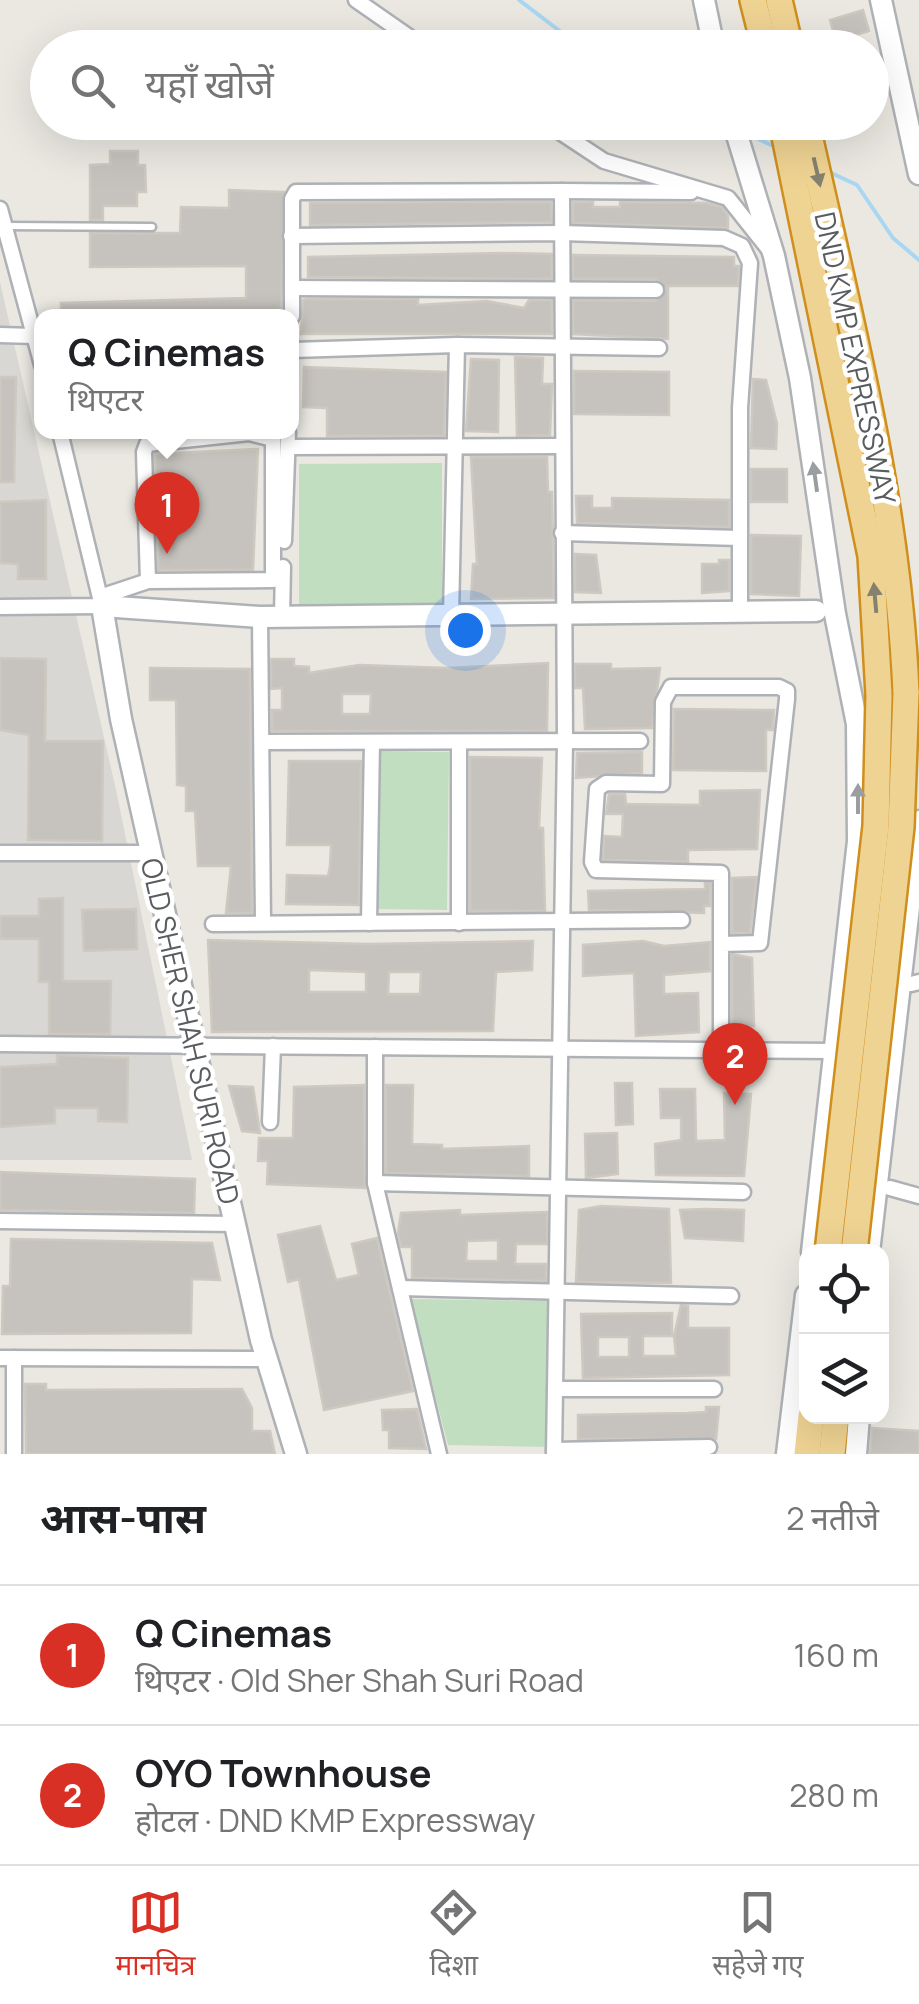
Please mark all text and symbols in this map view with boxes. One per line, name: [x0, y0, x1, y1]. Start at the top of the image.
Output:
search box: [30, 30, 889, 140]
text: यहाँ खोजें: [145, 57, 274, 109]
icon: search: [65, 58, 120, 113]
one-way arrow: [810, 157, 825, 188]
street label: DND KMP EXPRESSWAY: [806, 208, 906, 508]
popup: [34, 309, 299, 439]
text: Q Cinemas: [68, 325, 265, 377]
text: थिएटर: [68, 377, 144, 421]
one-way arrow: [806, 461, 822, 493]
pin: 1: [134, 472, 200, 554]
one-way arrow: [866, 581, 882, 613]
your location: [440, 605, 491, 656]
one-way arrow: [849, 782, 865, 814]
street label: OLD SHER SHAH SURI ROAD: [133, 854, 249, 1208]
pin: 2: [702, 1022, 768, 1105]
map controls: [799, 1244, 889, 1424]
button: locate: [799, 1244, 889, 1334]
button: layers: [799, 1334, 889, 1424]
text: आस-पास: [40, 1488, 206, 1546]
text: 2 नतीजे: [786, 1496, 879, 1540]
text: Q Cinemas: [135, 1606, 332, 1658]
text: 1: [65, 1633, 80, 1677]
text: 160 m: [794, 1633, 879, 1677]
text: थिएटर · Old Sher Shah Suri Road: [135, 1658, 584, 1702]
text: OYO Townhouse: [135, 1746, 432, 1798]
text: 2: [63, 1773, 82, 1817]
text: 280 m: [789, 1773, 879, 1817]
text: होटल · DND KMP Expressway: [135, 1798, 535, 1842]
tab: मानचित्र: [115, 1885, 195, 1986]
tab: दिशा: [426, 1885, 481, 1986]
tab: सहेजे गए: [712, 1885, 804, 1986]

